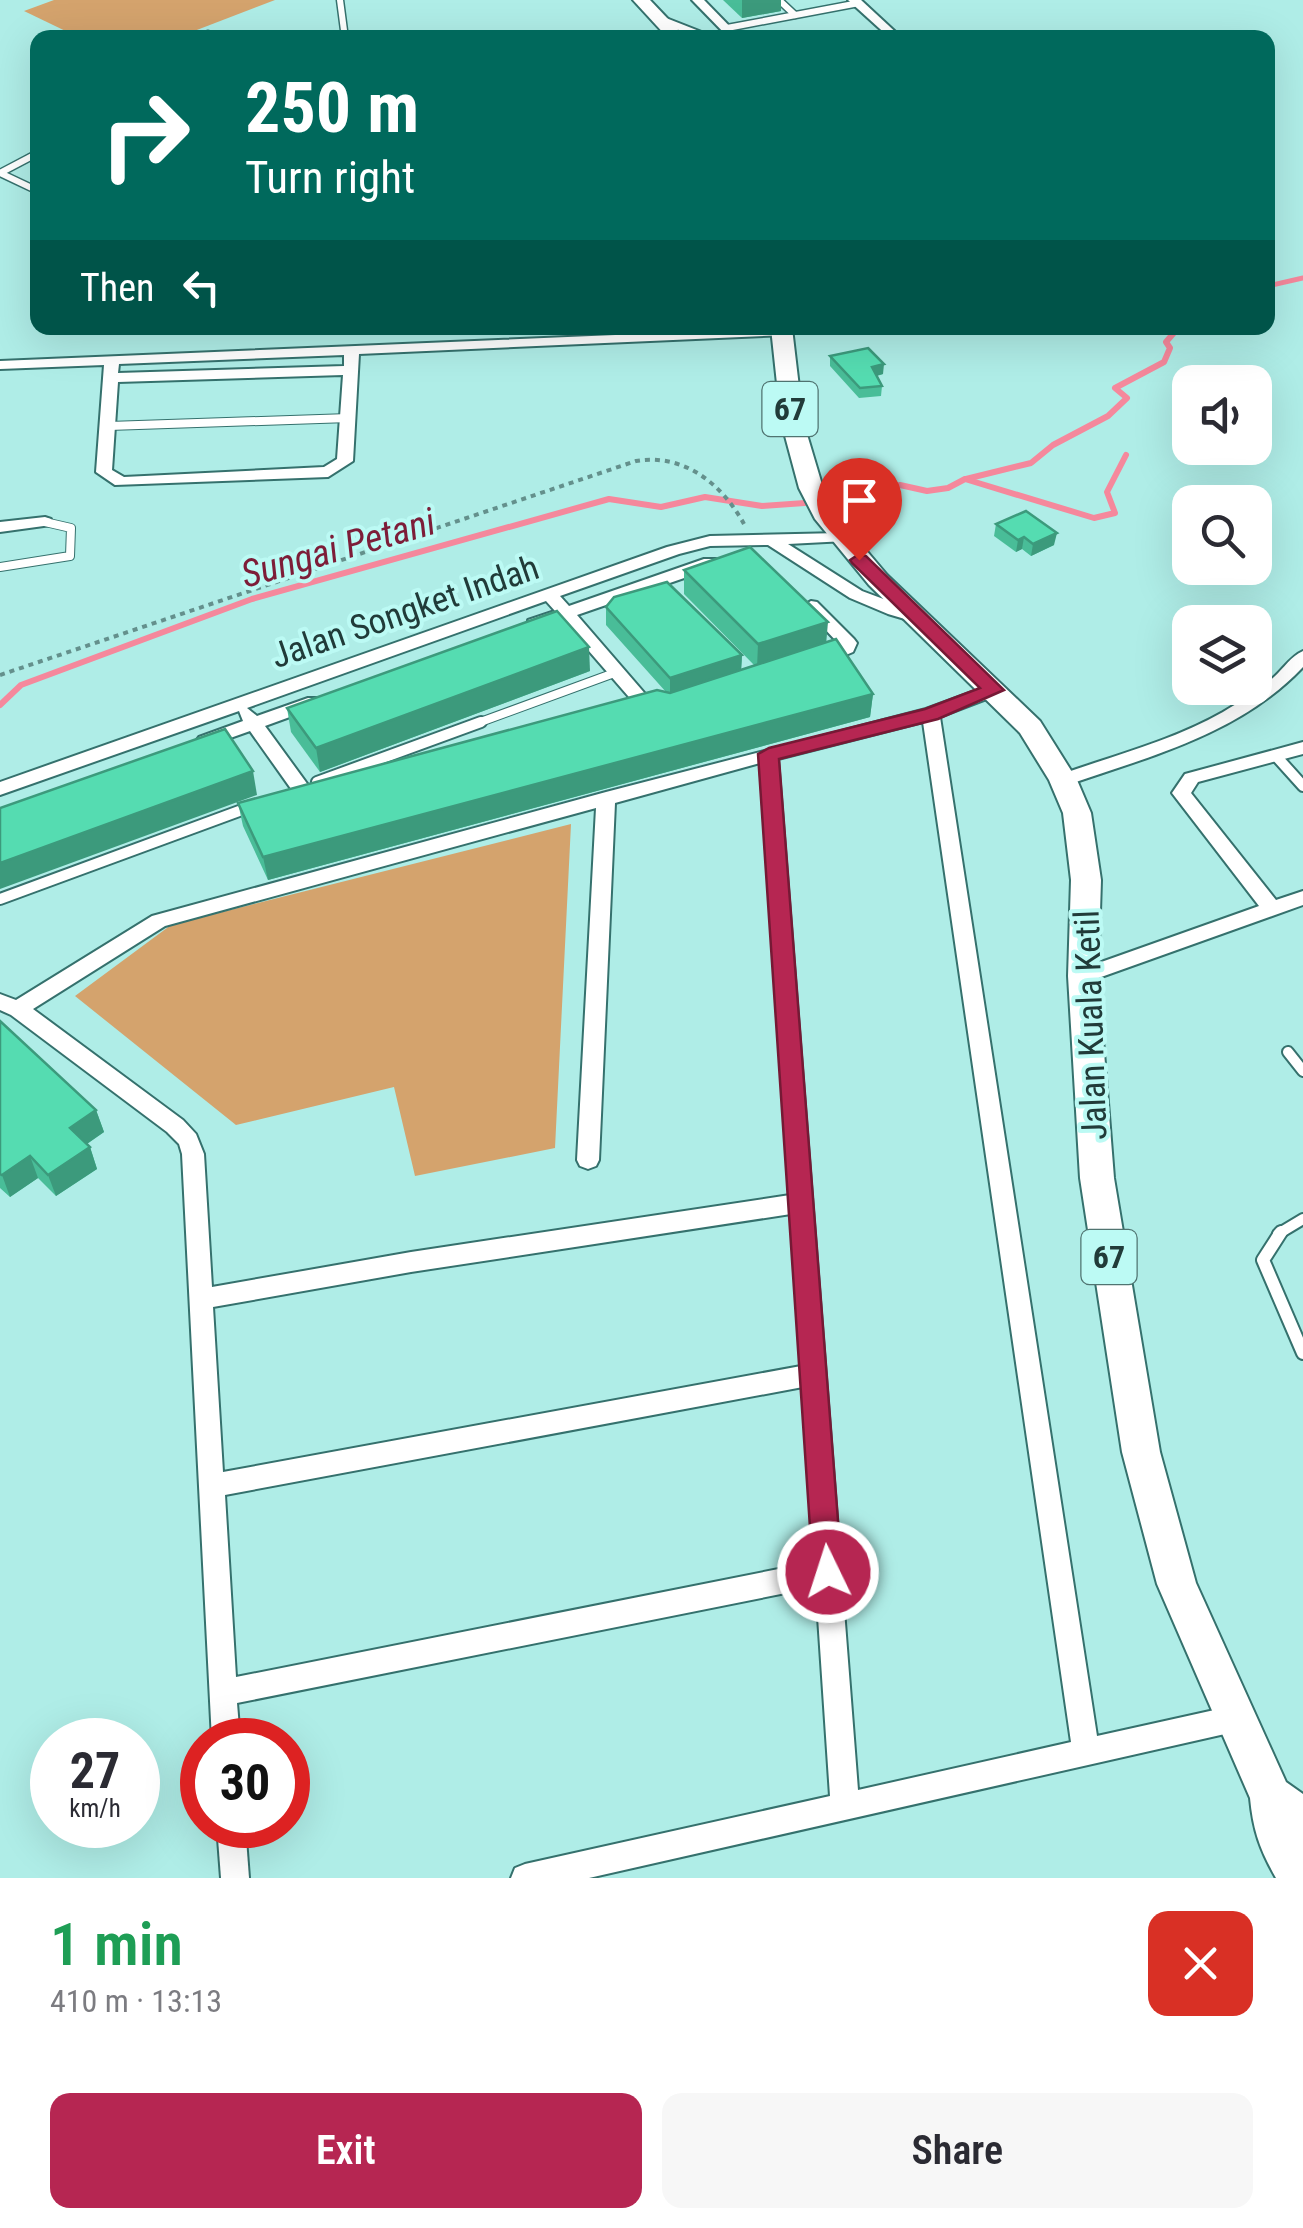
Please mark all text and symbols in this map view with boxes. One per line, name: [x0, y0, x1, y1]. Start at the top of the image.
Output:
text: 250 m: [245, 67, 419, 149]
icon: right: [80, 70, 210, 200]
text: Turn right: [245, 151, 415, 204]
icon: left: [174, 260, 229, 315]
text: Then: [80, 266, 154, 310]
map controls: [1172, 365, 1272, 705]
button: sound: [1172, 365, 1272, 465]
road number: 67: [762, 382, 818, 436]
pin: [817, 458, 902, 561]
icon: arrive: [832, 473, 887, 528]
button: search: [1172, 485, 1272, 585]
water label: Sungai Petani: [236, 499, 441, 597]
street label: Jalan Songket Indah: [266, 547, 544, 677]
button: layers: [1172, 605, 1272, 705]
street label: Jalan Kuala Ketil: [1066, 909, 1116, 1141]
road number: 67: [1082, 1230, 1136, 1284]
position arrow: [776, 1520, 880, 1624]
speed limit sign: 30: [180, 1718, 310, 1848]
text: 27: [70, 1742, 120, 1800]
text: km/h: [69, 1794, 121, 1823]
text: 1 min: [50, 1909, 183, 1980]
button: close: [1148, 1911, 1253, 2016]
text: 410 m · 13:13: [50, 1982, 222, 2020]
button: Exit: [50, 2093, 642, 2208]
button: Share: [662, 2093, 1253, 2208]

